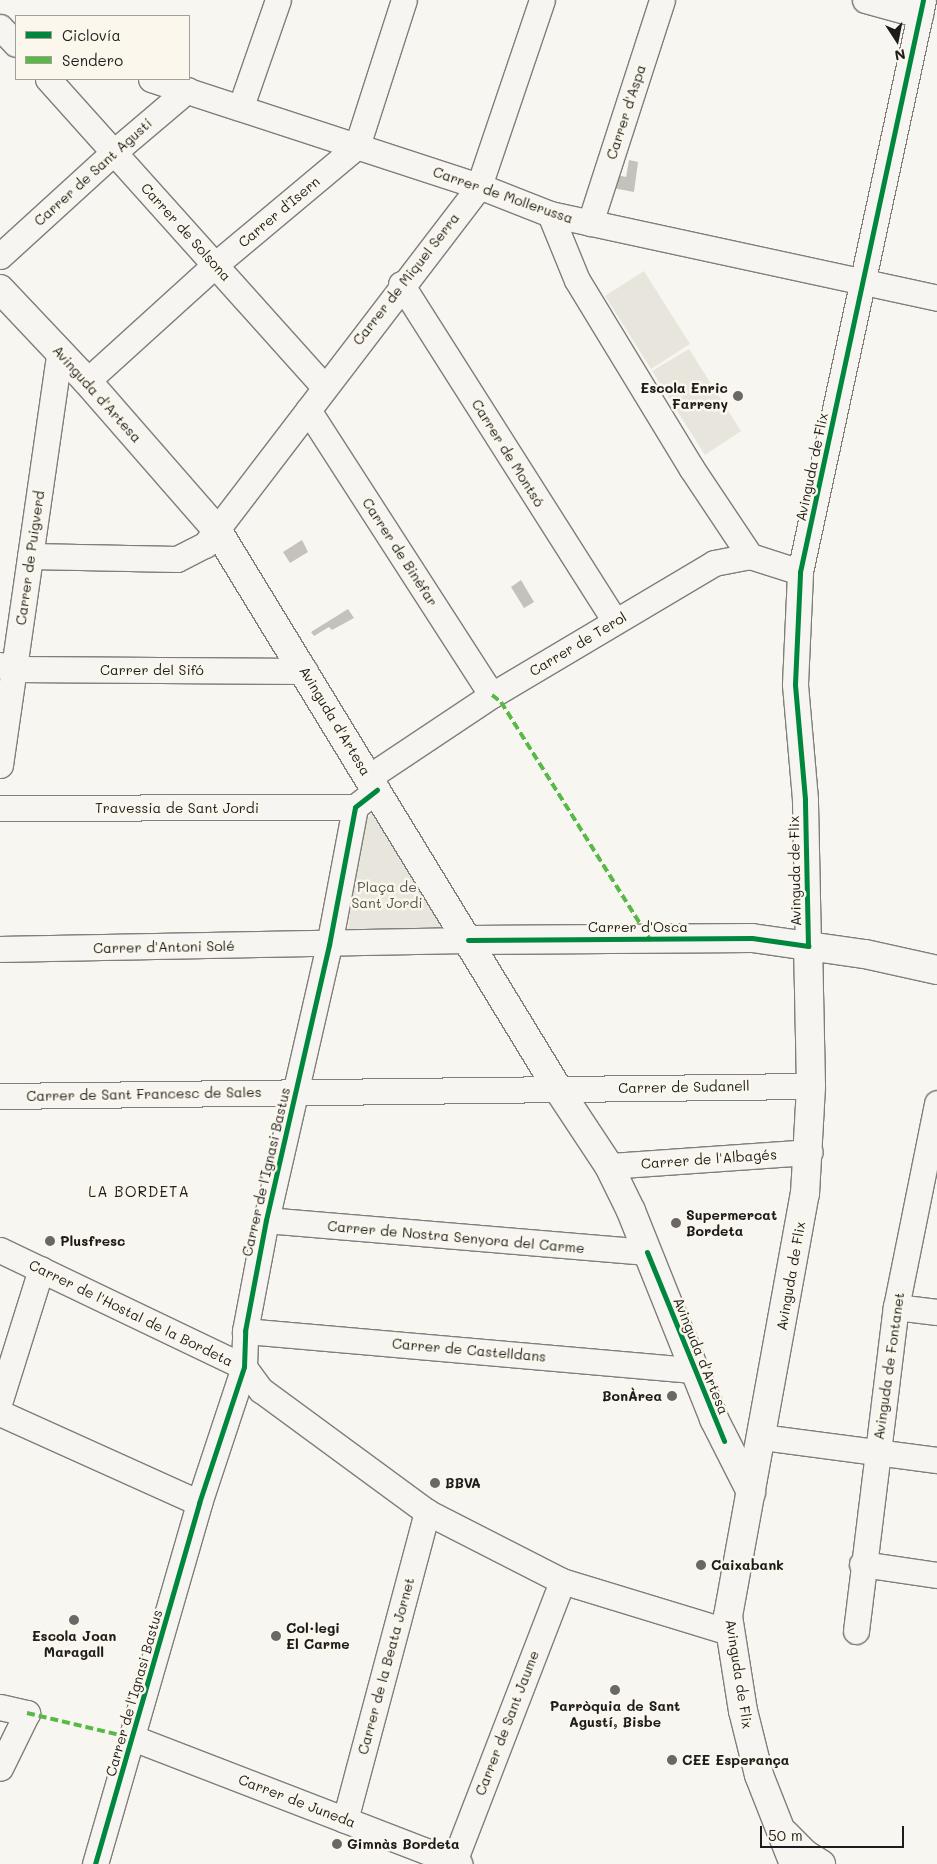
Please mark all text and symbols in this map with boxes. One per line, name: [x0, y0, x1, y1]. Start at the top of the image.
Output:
legend: [15, 15, 190, 80]
north arrow: [872, 15, 922, 65]
text: Ciclovía: [62, 25, 121, 45]
text: N: [893, 45, 907, 66]
text: Sendero: [62, 50, 123, 70]
street label: Carrer d'Aspa: [603, 62, 649, 162]
street label: Carrer de Sant Agustí: [31, 115, 155, 229]
street label: Carrer de Mollerussa: [431, 163, 575, 227]
street label: Carrer d'Isern: [235, 173, 323, 251]
street label: Carrer de Solsona: [138, 179, 234, 285]
street label: Carrer de Miquel Serra: [349, 210, 463, 348]
street label: Avinguda d'Artesa: [49, 342, 145, 446]
place label: Escola Enric Farreny: [640, 380, 728, 412]
marker: Escola Enric Farreny: [732, 390, 744, 402]
street label: Carrer de Montsó: [468, 396, 548, 510]
street label: Avinguda de Flix: [792, 411, 832, 523]
street label: Carrer de Puigverd: [12, 490, 48, 626]
street label: Carrer de Binèfar: [359, 495, 441, 609]
street label: Carrer de Terol: [526, 608, 630, 680]
street label: Carrer del Sifó: [100, 662, 204, 678]
street label: Avinguda d'Artesa: [296, 663, 374, 779]
street label: Travessia de Sant Jordi: [95, 800, 259, 816]
street label: Avinguda de Flix: [786, 816, 804, 926]
park label: Plaça de Sant Jordi: [351, 879, 423, 912]
street label: Carrer d'Osca: [588, 919, 688, 935]
street label: Carrer d'Antoni Solé: [93, 937, 235, 957]
street label: Carrer de Sudanell: [618, 1077, 750, 1097]
street label: Carrer de Sant Francesc de Sales: [26, 1084, 262, 1104]
street label: Carrer de l'Ignasi Bastus: [238, 1086, 294, 1258]
street label: Carrer de l'Albagés: [640, 1146, 778, 1172]
district label: LA BORDETA: [87, 1183, 191, 1201]
place label: Supermercat Bordeta: [686, 1207, 777, 1240]
street label: Carrer de Nostra Senyora del Carme: [327, 1217, 585, 1257]
marker: Supermercat Bordeta: [670, 1217, 682, 1229]
street label: Avinguda de Flix: [773, 1220, 809, 1332]
place label: Plusfresc: [60, 1233, 125, 1249]
marker: Plusfresc: [44, 1235, 56, 1247]
street label: Carrer de l'Hostal de la Bordeta: [26, 1256, 236, 1370]
street label: Avinguda de Fontanet: [870, 1291, 908, 1441]
street label: Avinguda d'Artesa: [670, 1295, 732, 1417]
street label: Carrer de Castelldans: [391, 1335, 547, 1365]
place label: BonÀrea: [602, 1388, 662, 1404]
marker: BonÀrea: [666, 1390, 678, 1402]
place label: BBVA: [445, 1475, 481, 1491]
marker: BBVA: [429, 1477, 441, 1489]
place label: Caixabank: [711, 1557, 784, 1573]
marker: Caixabank: [695, 1559, 707, 1571]
street label: Carrer de la Beata Jornet: [354, 1576, 418, 1756]
street label: Carrer de l'Ignasi Bastus: [102, 1608, 166, 1778]
marker: Escola Joan Maragall: [68, 1614, 80, 1626]
street label: Avinguda de Flix: [722, 1618, 756, 1730]
place label: Col·legi El Carme: [286, 1620, 350, 1652]
place label: Escola Joan Maragall: [32, 1628, 116, 1660]
marker: Col·legi El Carme: [270, 1630, 282, 1642]
street label: Carrer de Sant Jaume: [472, 1648, 542, 1798]
marker: Parròquia de Sant Agustí, Bisbe: [609, 1684, 621, 1696]
place label: Parròquia de Sant Agustí, Bisbe: [550, 1698, 680, 1730]
place label: CEE Esperança: [682, 1752, 789, 1768]
marker: CEE Esperança: [666, 1754, 678, 1766]
street label: Carrer de Juneda: [236, 1771, 358, 1831]
scale bar: [762, 1816, 906, 1848]
text: 50 m: [768, 1825, 803, 1845]
place label: Gimnàs Bordeta: [347, 1836, 460, 1852]
marker: Gimnàs Bordeta: [331, 1838, 343, 1850]

